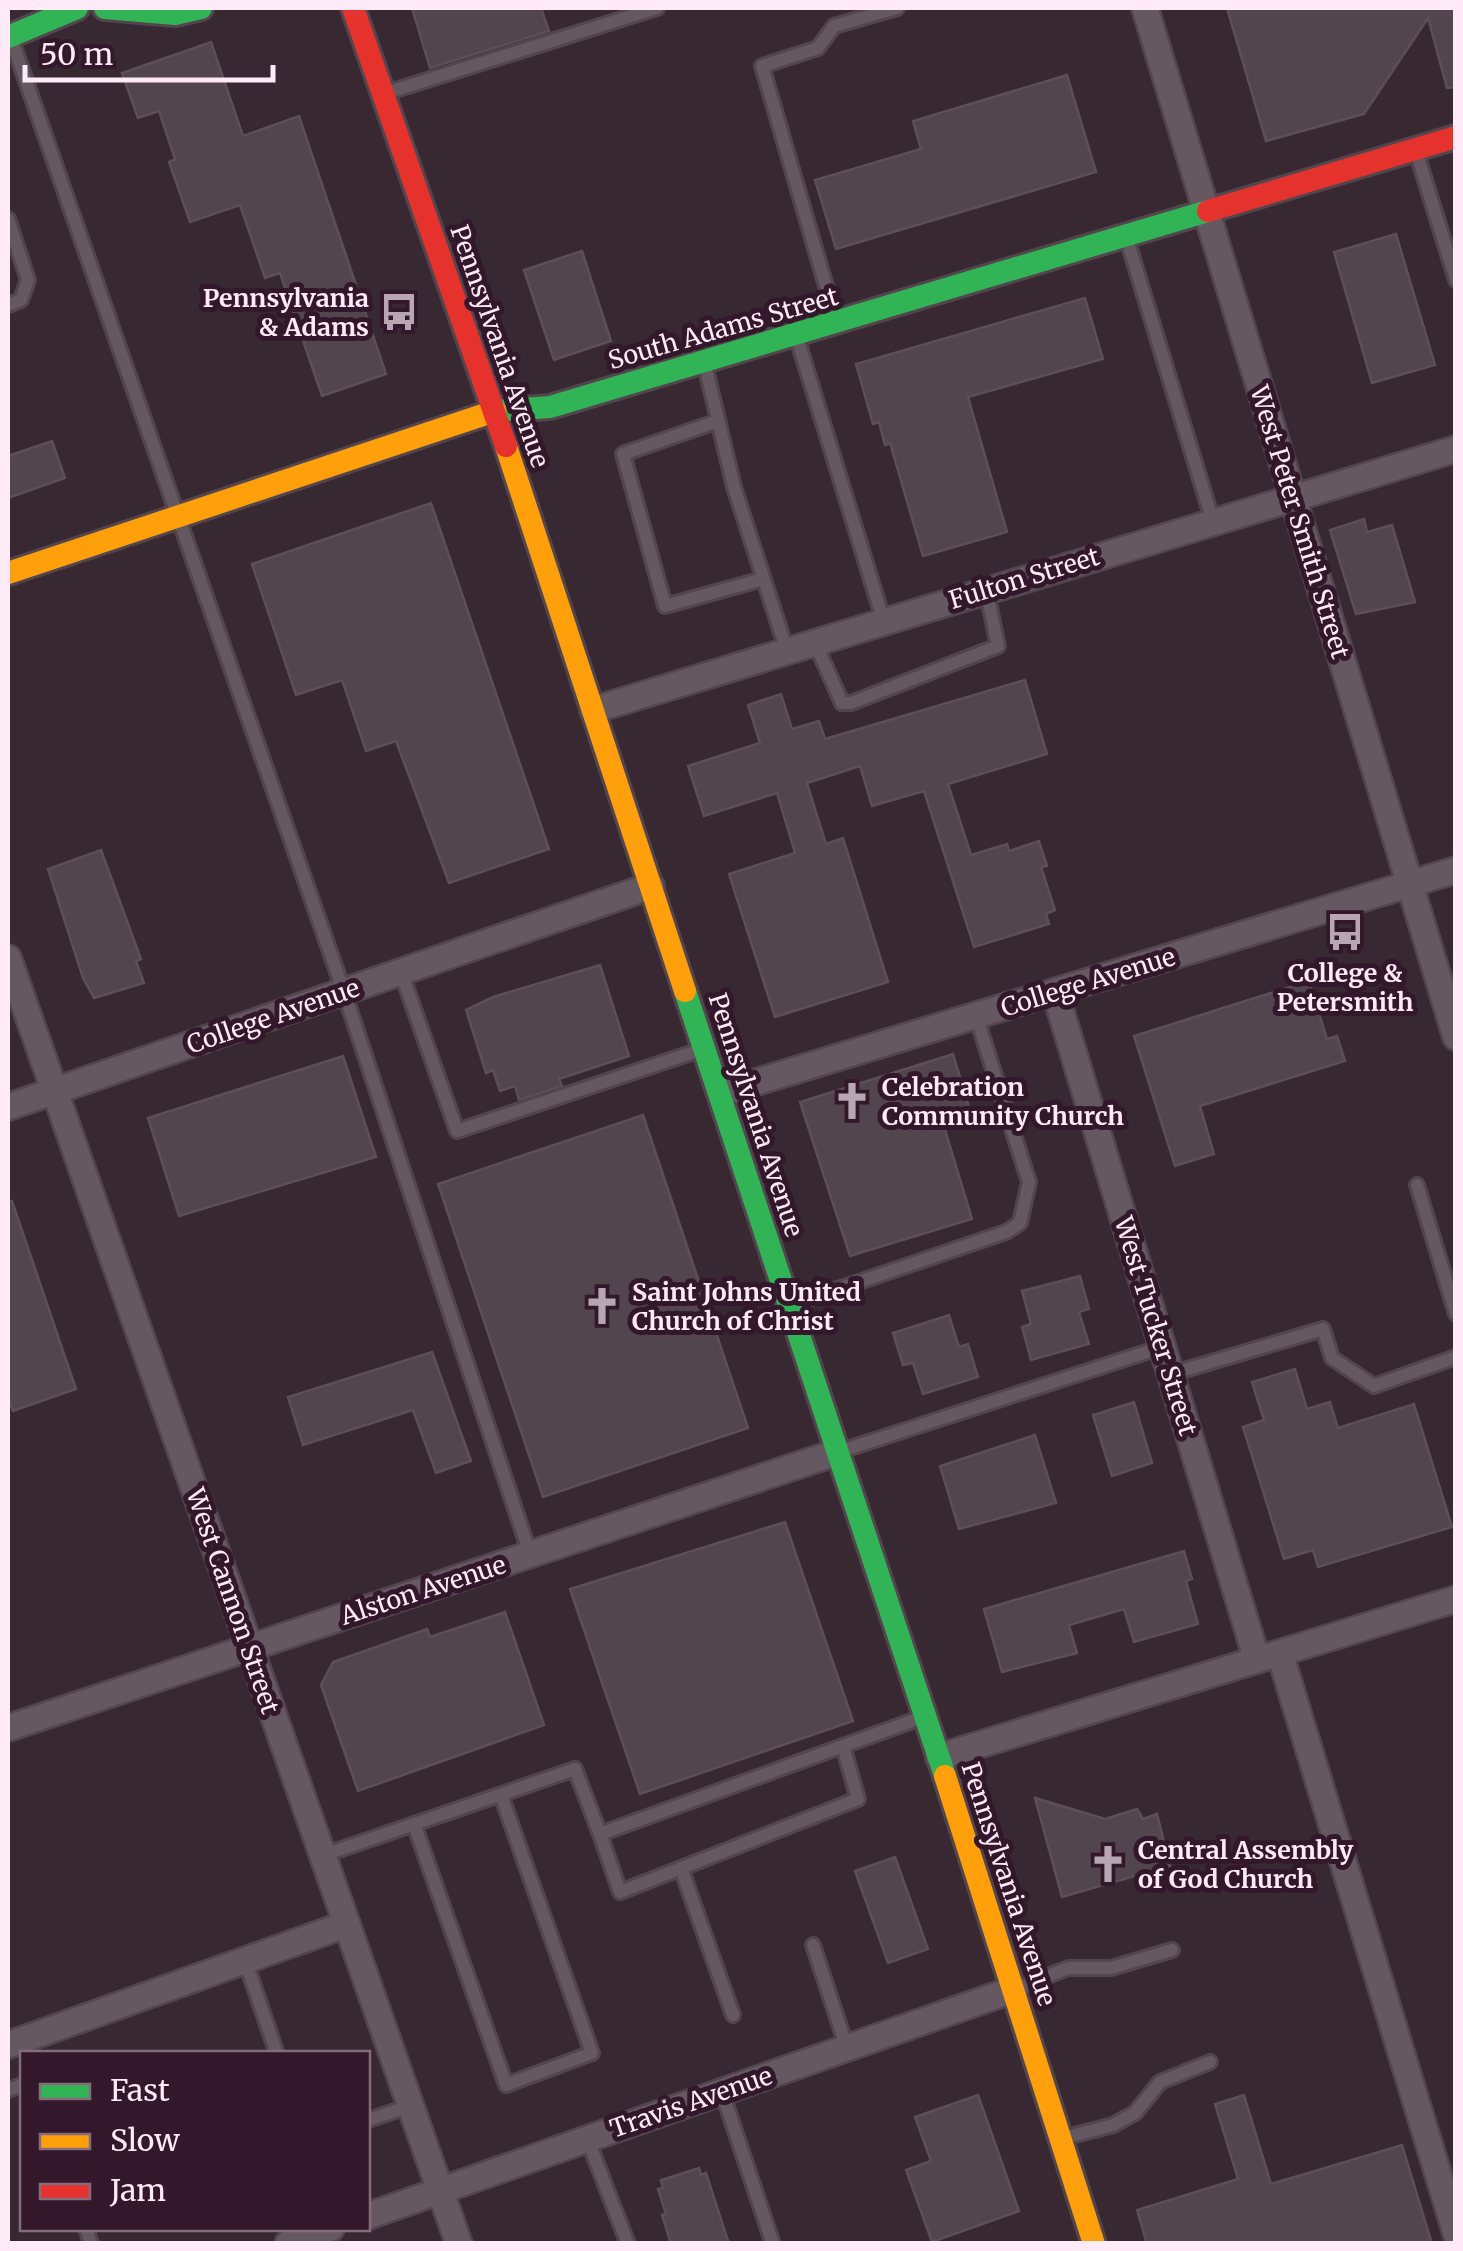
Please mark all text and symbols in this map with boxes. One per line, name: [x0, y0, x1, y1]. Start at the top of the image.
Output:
scale bar: [25, 20, 272, 82]
text: 50 m: [40, 35, 113, 73]
street label: Pennsylvania Avenue: [443, 221, 557, 471]
street label: South Adams Street: [604, 280, 842, 376]
place label: Pennsylvania & Adams: [203, 282, 369, 343]
bus stop icon: Pennsylvania & Adams: [378, 291, 420, 333]
street label: West Peter Smith Street: [1243, 381, 1357, 663]
street label: Fulton Street: [945, 540, 1103, 616]
bus stop icon: College & Petersmith: [1324, 911, 1366, 953]
street label: College Avenue: [997, 940, 1179, 1024]
place label: College & Petersmith: [1277, 957, 1414, 1018]
street label: College Avenue: [182, 971, 364, 1061]
street label: Pennsylvania Avenue: [701, 989, 811, 1241]
place label: Celebration Community Church: [882, 1071, 1124, 1132]
church icon: Celebration Community Church: [831, 1080, 873, 1122]
street label: West Tucker Street: [1107, 1212, 1205, 1440]
place label: Saint Johns United Church of Christ: [632, 1276, 861, 1337]
church icon: Saint Johns United Church of Christ: [581, 1285, 623, 1327]
street label: West Cannon Street: [179, 1483, 287, 1718]
street label: Alston Avenue: [335, 1548, 510, 1632]
street label: Pennsylvania Avenue: [954, 1758, 1064, 2010]
place label: Central Assembly of God Church: [1138, 1834, 1353, 1895]
church icon: Central Assembly of God Church: [1087, 1843, 1129, 1885]
legend: [20, 2051, 370, 2231]
street label: Travis Avenue: [606, 2059, 776, 2145]
text: Fast: [110, 2071, 170, 2109]
text: Slow: [110, 2121, 180, 2159]
text: Jam: [109, 2171, 166, 2209]

